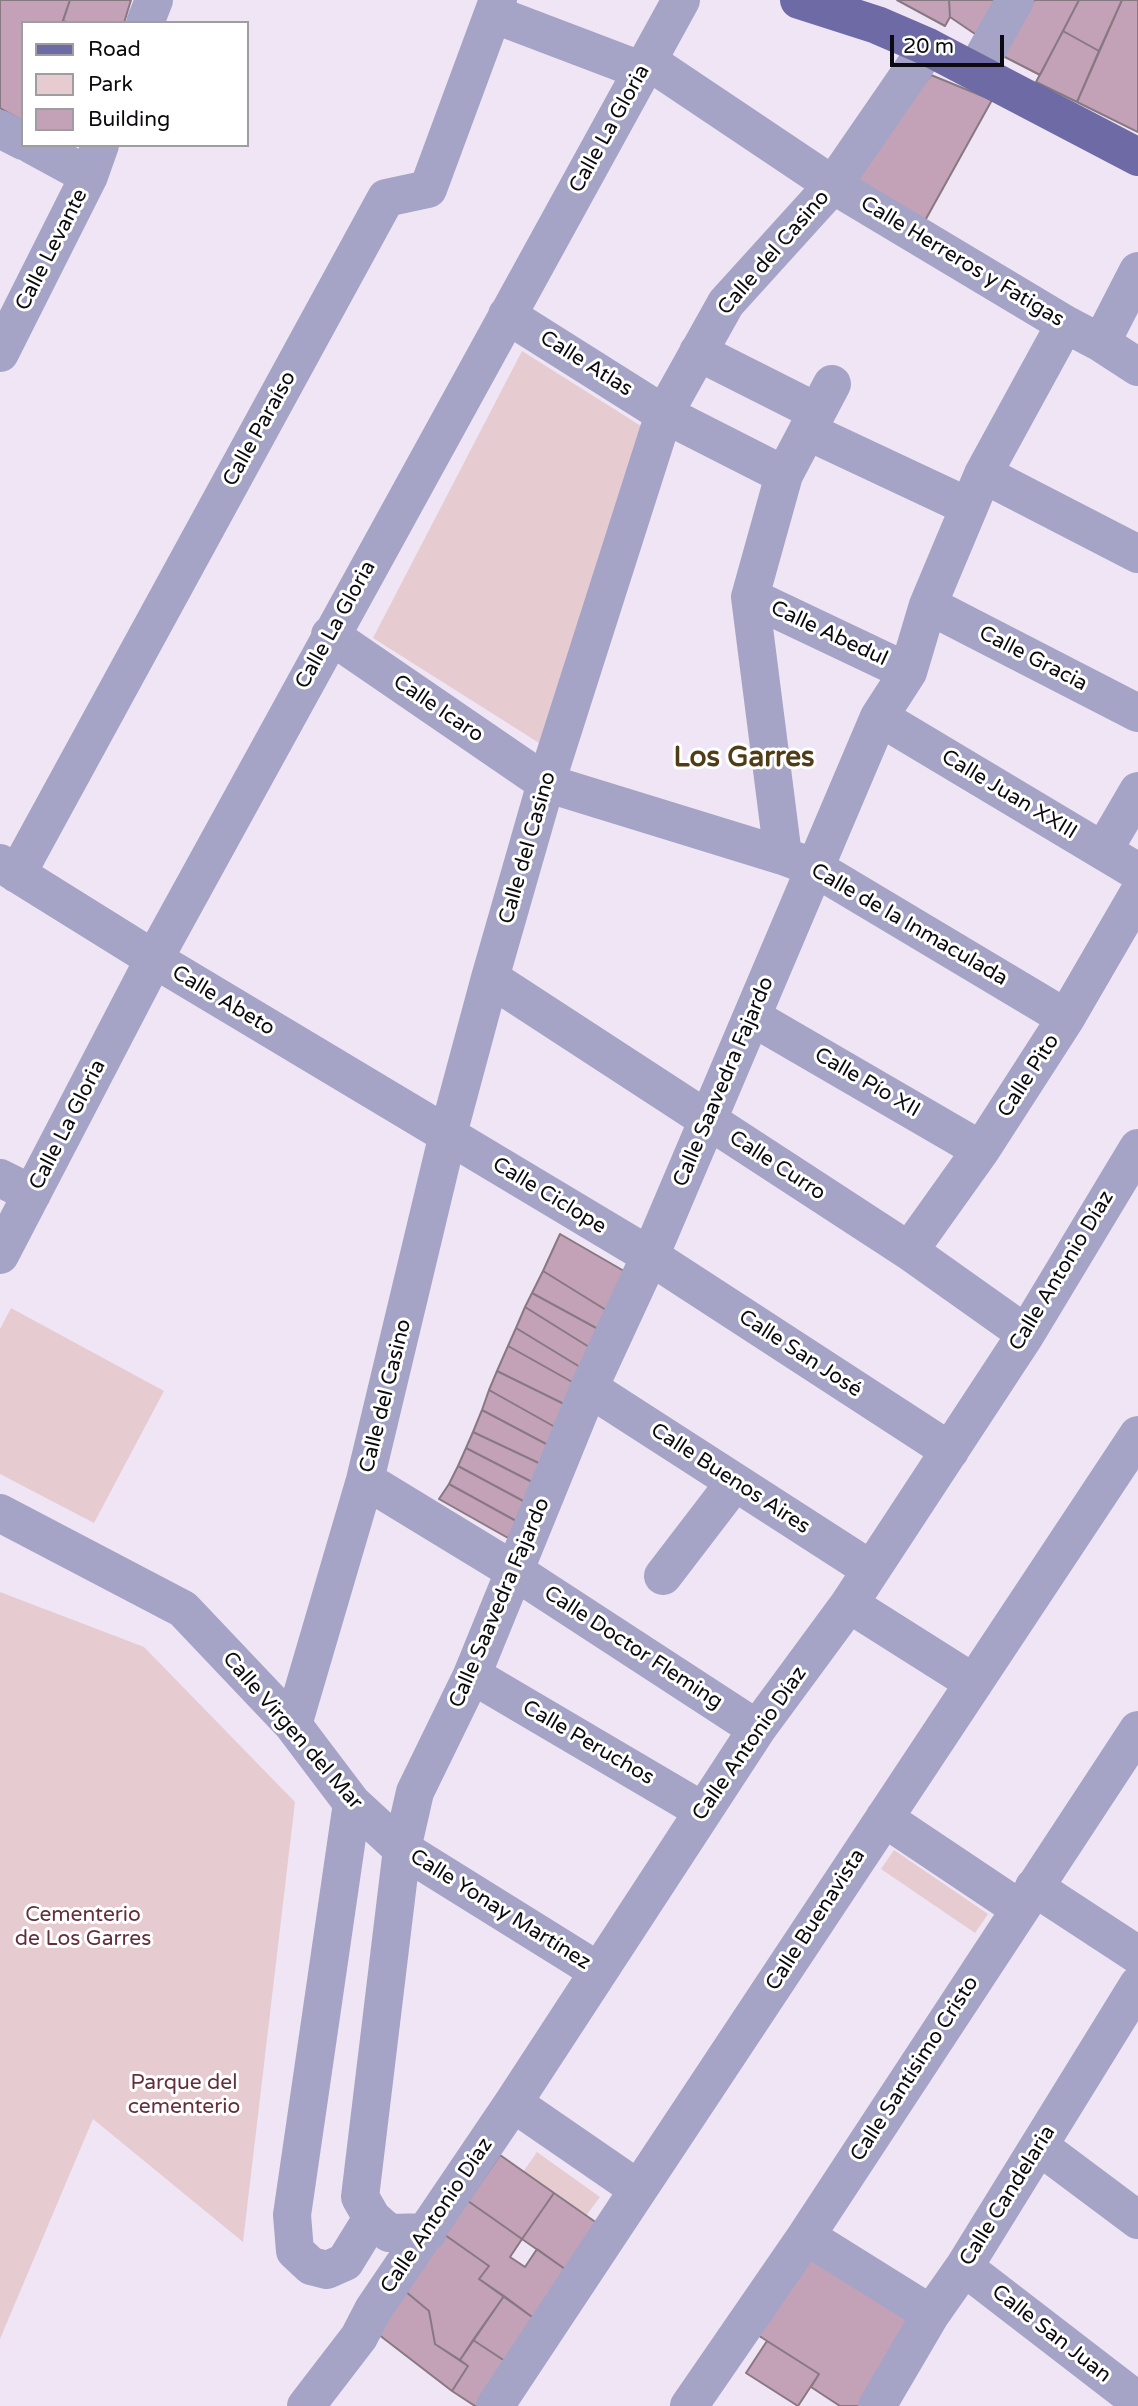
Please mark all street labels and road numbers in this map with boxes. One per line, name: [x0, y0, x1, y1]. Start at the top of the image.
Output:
street label: Calle La Gloria: [564, 61, 656, 197]
street label: Calle Levante: [11, 185, 93, 315]
street label: Calle del Casino: [713, 185, 835, 321]
street label: Calle Herreros y Fatigas: [856, 191, 1068, 333]
street label: Calle Atlas: [535, 326, 637, 402]
street label: Calle Paraíso: [218, 367, 302, 491]
street label: Calle La Gloria: [290, 557, 382, 693]
street label: Calle Abedul: [767, 596, 891, 672]
street label: Calle Gracia: [975, 621, 1091, 697]
street label: Calle Icaro: [388, 670, 488, 748]
street label: Calle Juan XXIII: [937, 745, 1081, 845]
street label: Calle del Casino: [494, 769, 562, 927]
street label: Calle de la Inmaculada: [806, 858, 1012, 992]
street label: Calle Abeto: [167, 960, 279, 1042]
street label: Calle Saavedra Fajardo: [668, 973, 780, 1191]
street label: Calle Pito: [993, 1030, 1065, 1122]
street label: Calle Pío XII: [810, 1043, 924, 1123]
street label: Calle La Gloria: [24, 1056, 112, 1194]
street label: Calle Curro: [724, 1126, 830, 1206]
street label: Calle Ciclope: [488, 1152, 610, 1240]
street label: Calle Antonio Díaz: [1004, 1186, 1120, 1356]
street label: Calle San José: [734, 1305, 866, 1403]
street label: Calle del Casino: [355, 1317, 417, 1475]
street label: Calle Buenos Aires: [646, 1418, 814, 1540]
street label: Calle Saavedra Fajardo: [444, 1494, 556, 1712]
street label: Calle Doctor Fleming: [539, 1581, 727, 1715]
street label: Calle Virgen del Mar: [217, 1647, 367, 1815]
street label: Calle Antonio Díaz: [687, 1662, 813, 1826]
street label: Calle Peruchos: [518, 1695, 658, 1791]
street label: Calle Yonay Martínez: [405, 1844, 595, 1976]
street label: Calle Buenavista: [761, 1844, 871, 1996]
street label: Calle Santísimo Cristo: [846, 1972, 984, 2166]
street label: Calle Candelaria: [955, 2121, 1061, 2271]
street label: Calle Antonio Díaz: [376, 2133, 498, 2299]
street label: Calle San Juan: [986, 2280, 1116, 2388]

